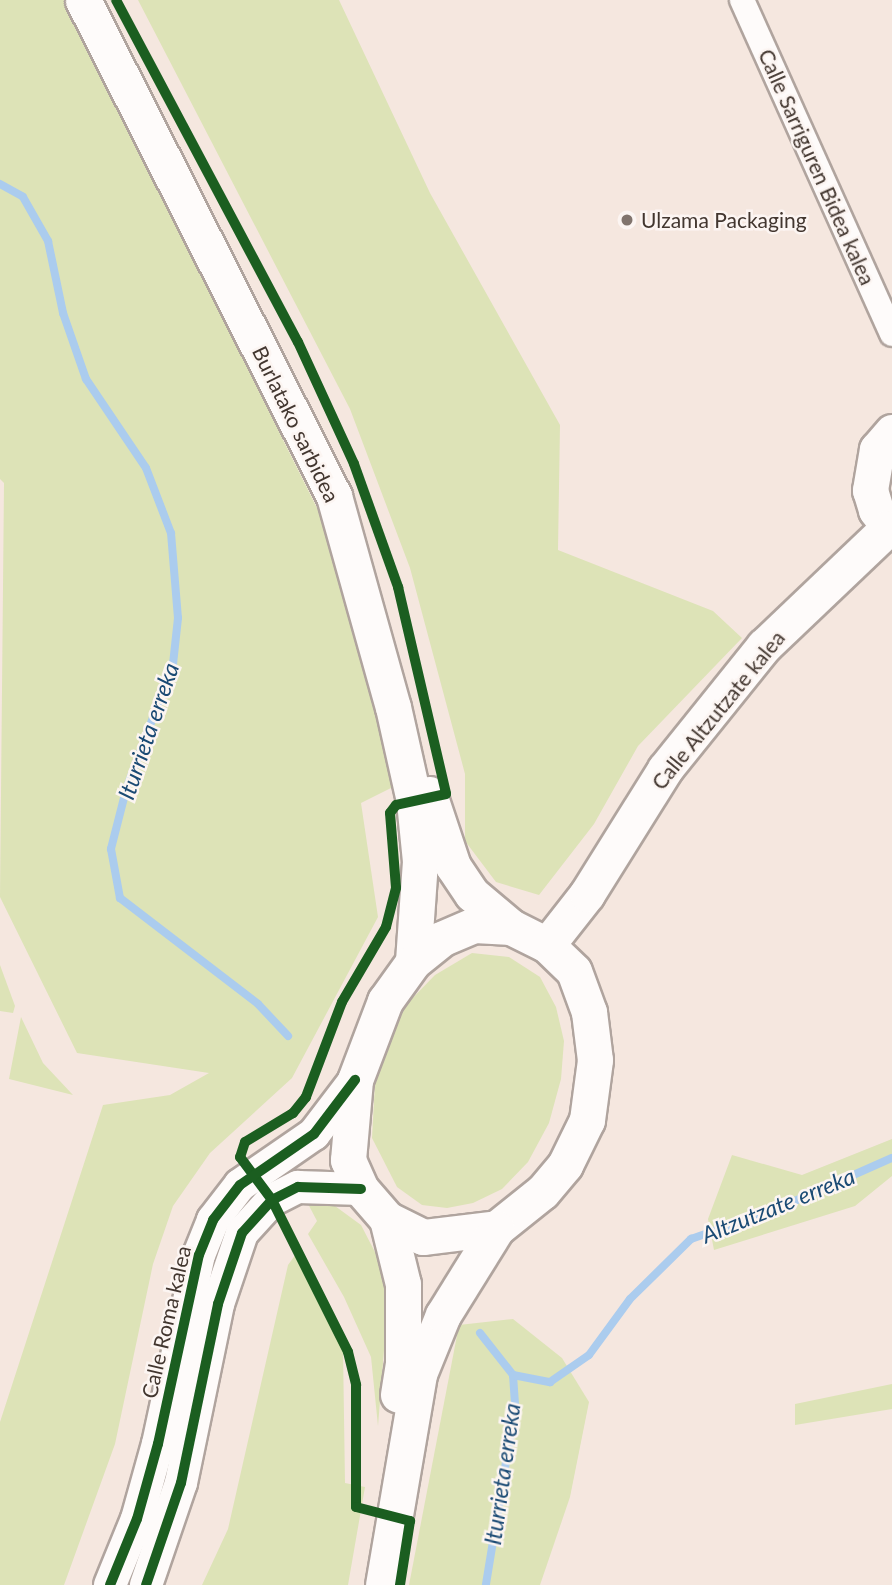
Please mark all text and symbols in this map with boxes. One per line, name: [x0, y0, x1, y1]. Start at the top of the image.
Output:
street label: Calle Sarriguren Bidea kalea: [754, 45, 880, 289]
place label: Ulzama Packaging: [641, 207, 807, 233]
marker: Ulzama Packaging: [619, 212, 635, 228]
street label: Burlatako sarbidea: [247, 342, 345, 506]
street label: Calle Altzutzate kalea: [646, 625, 790, 795]
water label: Iturrieta erreka: [112, 659, 184, 803]
water label: Altzutzate erreka: [697, 1162, 859, 1248]
street label: Calle Roma kalea: [136, 1243, 196, 1401]
water label: Iturrieta erreka: [478, 1401, 526, 1547]

